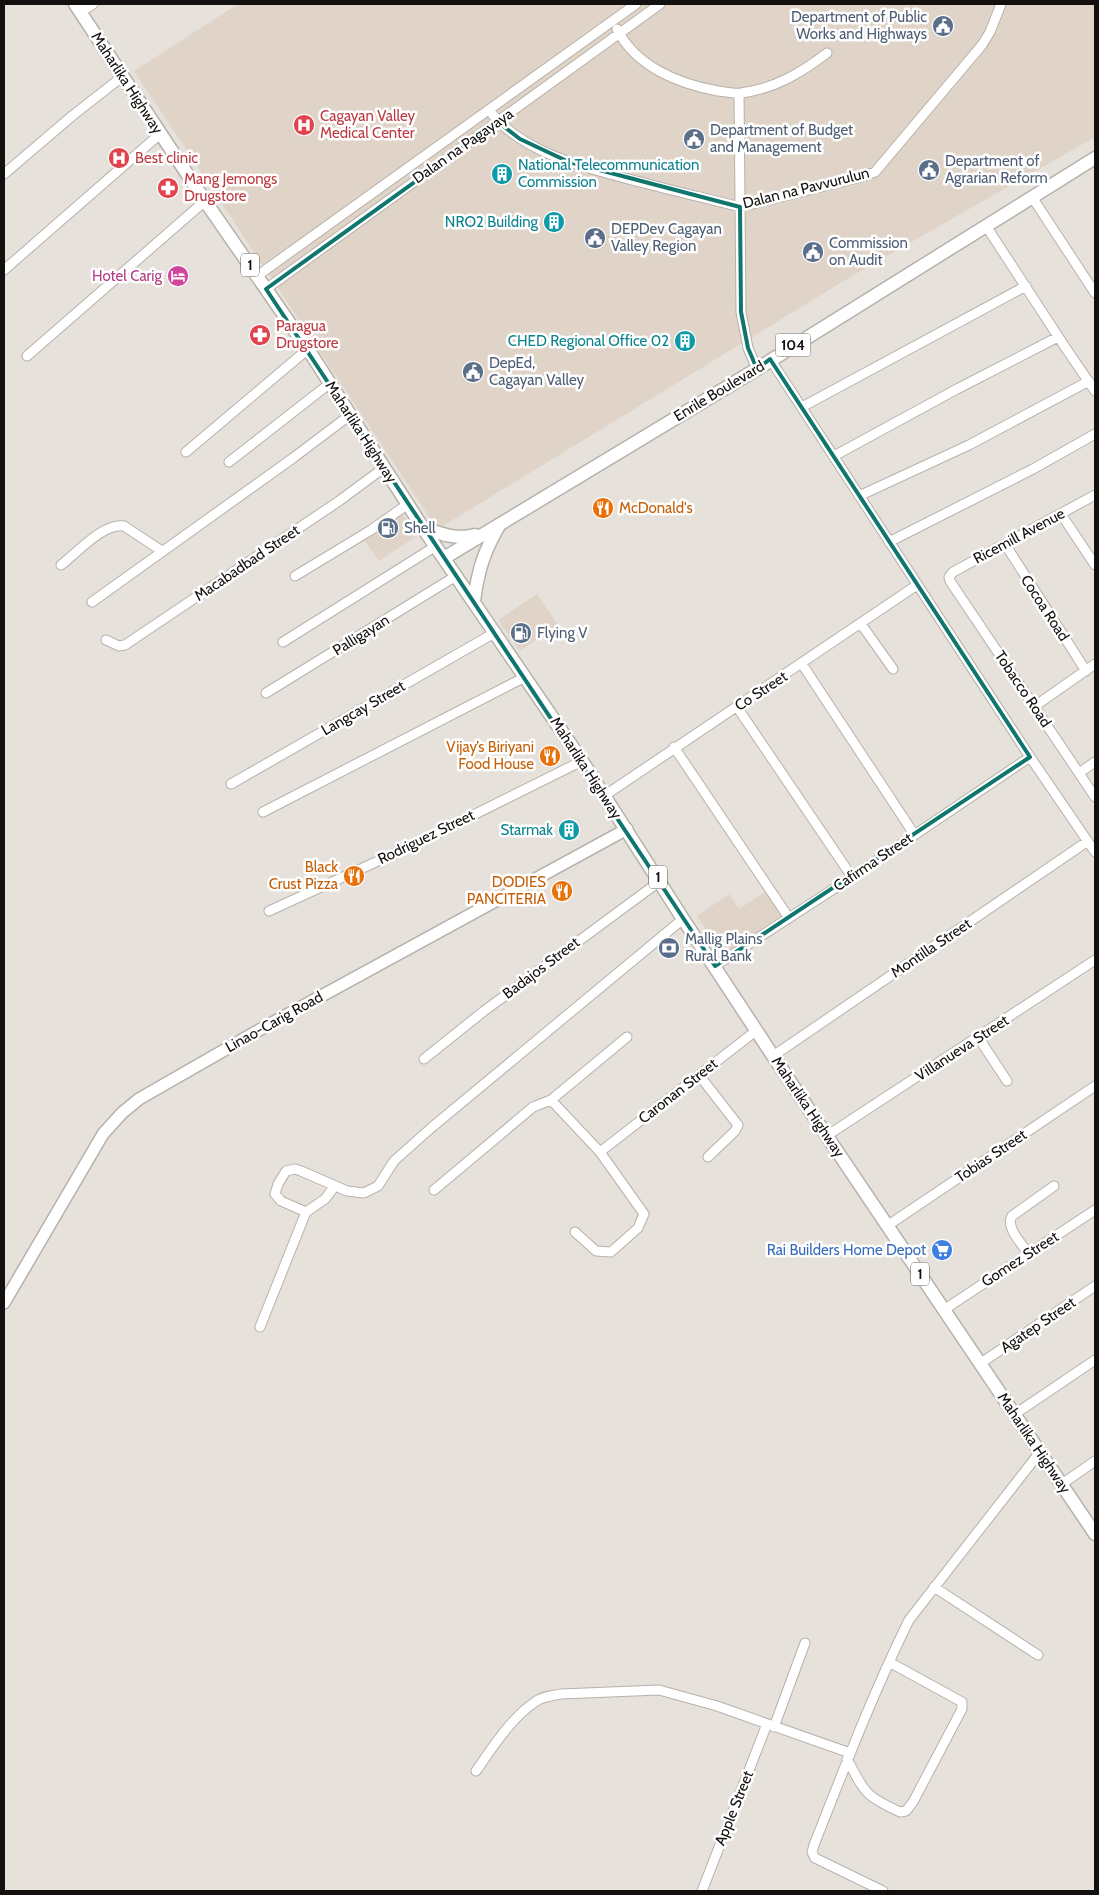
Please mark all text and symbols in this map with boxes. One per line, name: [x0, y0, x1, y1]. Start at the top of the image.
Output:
place label: Department of Public Works and Highways: [791, 8, 927, 43]
public building icon: Department of Public Works and Highways: [931, 14, 955, 38]
street label: Maharlika Highway: [87, 29, 167, 138]
street label: Dalan na Pagayaya: [409, 104, 517, 187]
place label: Cagayan Valley Medical Center: [320, 107, 416, 142]
hospital icon: Cagayan Valley Medical Center: [292, 113, 316, 137]
place label: Department of Budget and Management: [710, 121, 853, 156]
public building icon: Department of Budget and Management: [682, 127, 706, 151]
hospital icon: Best clinic: [107, 146, 131, 170]
place label: Best clinic: [135, 149, 198, 167]
place label: Department of Agrarian Reform: [945, 152, 1048, 187]
place label: National Telecommunication Commission: [518, 156, 700, 191]
public building icon: Department of Agrarian Reform: [917, 158, 941, 182]
building icon: National Telecommunication Commission: [490, 162, 514, 186]
street label: Dalan na Pavvurulun: [741, 164, 871, 212]
place label: Mang Jemongs Drugstore: [184, 170, 277, 205]
pharmacy icon: Mang Jemongs Drugstore: [156, 176, 180, 200]
building icon: NRO2 Building: [542, 210, 566, 234]
place label: NRO2 Building: [445, 213, 539, 231]
place label: DEPDev Cagayan Valley Region: [611, 220, 722, 255]
public building icon: DEPDev Cagayan Valley Region: [583, 226, 607, 250]
place label: Commission on Audit: [829, 234, 908, 269]
public building icon: Commission on Audit: [801, 240, 825, 264]
road number: 1: [241, 254, 259, 276]
hotel icon: Hotel Carig: [166, 264, 190, 288]
place label: Hotel Carig: [92, 267, 163, 285]
place label: Paragua Drugstore: [276, 317, 339, 352]
pharmacy icon: Paragua Drugstore: [248, 323, 272, 347]
building icon: CHED Regional Office 02: [673, 329, 697, 353]
place label: CHED Regional Office 02: [508, 332, 669, 350]
road number: 104: [776, 334, 810, 356]
place label: DepEd, Cagayan Valley: [489, 354, 585, 389]
street label: Enrile Boulevard: [670, 357, 768, 425]
public building icon: DepEd, Cagayan Valley: [461, 360, 485, 384]
street label: Maharlika Highway: [321, 378, 401, 487]
restaurant icon: McDonald's: [591, 496, 615, 520]
place label: McDonald's: [619, 499, 693, 517]
street label: Ricemill Avenue: [970, 504, 1068, 568]
fuel station icon: Shell: [376, 516, 400, 540]
place label: Shell: [404, 519, 436, 537]
street label: Macabadbad Street: [191, 521, 303, 605]
street label: Cocoa Road: [1017, 571, 1073, 645]
street label: Palligayan: [329, 611, 393, 659]
fuel station icon: Flying V: [509, 621, 533, 645]
place label: Flying V: [537, 624, 588, 642]
street label: Tobacco Road: [991, 647, 1055, 731]
street label: Co Street: [731, 667, 791, 715]
street label: Langcay Street: [318, 677, 408, 739]
street label: Maharlika Highway: [546, 714, 626, 823]
place label: Vijay’s Biriyani Food House: [446, 738, 534, 773]
restaurant icon: Vijay’s Biriyani Food House: [538, 744, 562, 768]
street label: Rodriguez Street: [375, 806, 477, 868]
building icon: Starmak: [557, 818, 581, 842]
place label: Starmak: [500, 821, 553, 839]
street label: Cafirma Street: [830, 829, 916, 895]
place label: Black Crust Pizza: [269, 858, 339, 893]
restaurant icon: Black Crust Pizza: [342, 864, 366, 888]
road number: 1: [649, 866, 667, 889]
place label: DODIES PANCITERIA: [467, 873, 547, 908]
restaurant icon: DODIES PANCITERIA: [550, 879, 574, 903]
street label: Montilla Street: [887, 915, 975, 981]
place label: Mallig Plains Rural Bank: [685, 930, 762, 965]
street label: Badajos Street: [499, 933, 583, 1003]
bank icon: Mallig Plains Rural Bank: [657, 936, 681, 960]
street label: Linao-Carig Road: [222, 988, 326, 1056]
street label: Villanueva Street: [912, 1011, 1012, 1085]
street label: Maharlika Highway: [768, 1053, 849, 1161]
street label: Caronan Street: [635, 1055, 721, 1127]
street label: Tobias Street: [952, 1126, 1030, 1186]
street label: Gomez Street: [978, 1227, 1062, 1291]
supermarket icon: Rai Builders Home Depot: [930, 1238, 954, 1262]
place label: Rai Builders Home Depot: [767, 1241, 926, 1259]
road number: 1: [911, 1262, 929, 1286]
street label: Agatep Street: [997, 1293, 1079, 1357]
street label: Maharlika Highway: [994, 1389, 1075, 1497]
street label: Apple Street: [711, 1768, 757, 1848]

